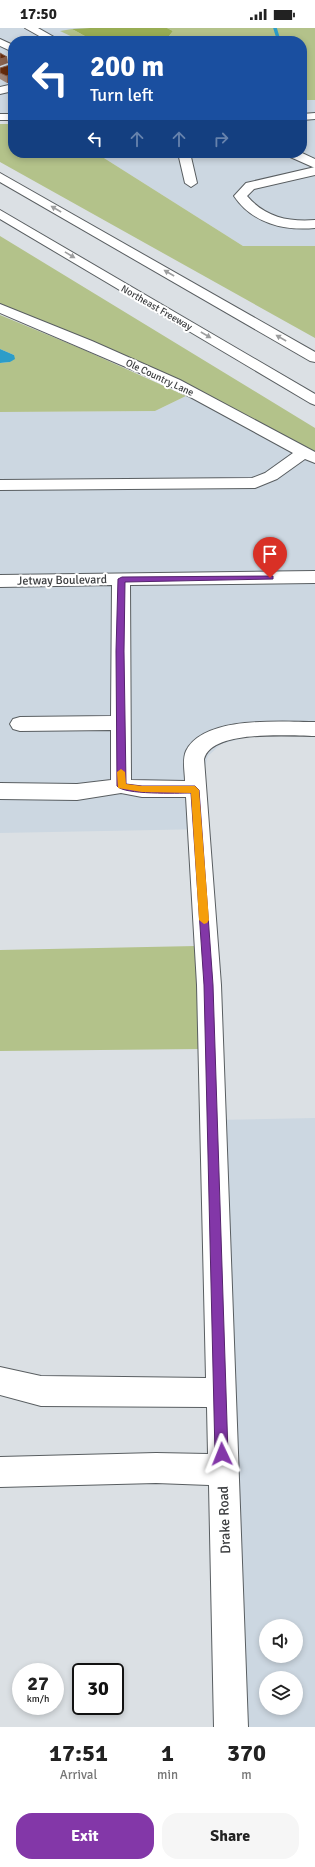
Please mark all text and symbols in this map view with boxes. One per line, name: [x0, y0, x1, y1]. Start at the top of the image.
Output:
text: 17:50: [20, 5, 57, 23]
text: 200 m: [90, 50, 164, 84]
icon: left: [24, 52, 76, 104]
text: Turn left: [90, 84, 153, 106]
icon: left: [84, 128, 106, 150]
icon: ahead: [126, 128, 148, 150]
icon: ahead: [168, 128, 190, 150]
icon: right: [210, 128, 232, 150]
one-way arrow: [50, 205, 62, 212]
one-way arrow: [64, 252, 76, 259]
one-way arrow: [163, 270, 174, 277]
street label: Northeast Freeway: [119, 283, 194, 333]
one-way arrow: [200, 332, 212, 339]
one-way arrow: [275, 335, 287, 342]
street label: Ole Country Lane: [124, 357, 195, 399]
pin: [253, 537, 287, 578]
icon: arrive: [259, 543, 281, 565]
street label: Jetway Boulevard: [17, 572, 107, 589]
position arrow: [201, 1433, 243, 1475]
street label: Drake Road: [215, 1486, 234, 1554]
map controls: [259, 1619, 303, 1715]
button: sound: [259, 1619, 303, 1663]
speed limit sign: 30: [72, 1663, 124, 1715]
text: 27: [27, 1671, 49, 1696]
button: layers: [259, 1671, 303, 1715]
text: km/h: [27, 1693, 49, 1705]
text: 17:51: [49, 1738, 108, 1768]
text: 1: [161, 1738, 174, 1768]
text: 370: [227, 1738, 266, 1768]
text: Arrival: [60, 1767, 97, 1783]
text: min: [157, 1767, 178, 1783]
text: m: [241, 1767, 252, 1783]
button: Exit: [16, 1813, 154, 1859]
button: Share: [162, 1813, 299, 1859]

